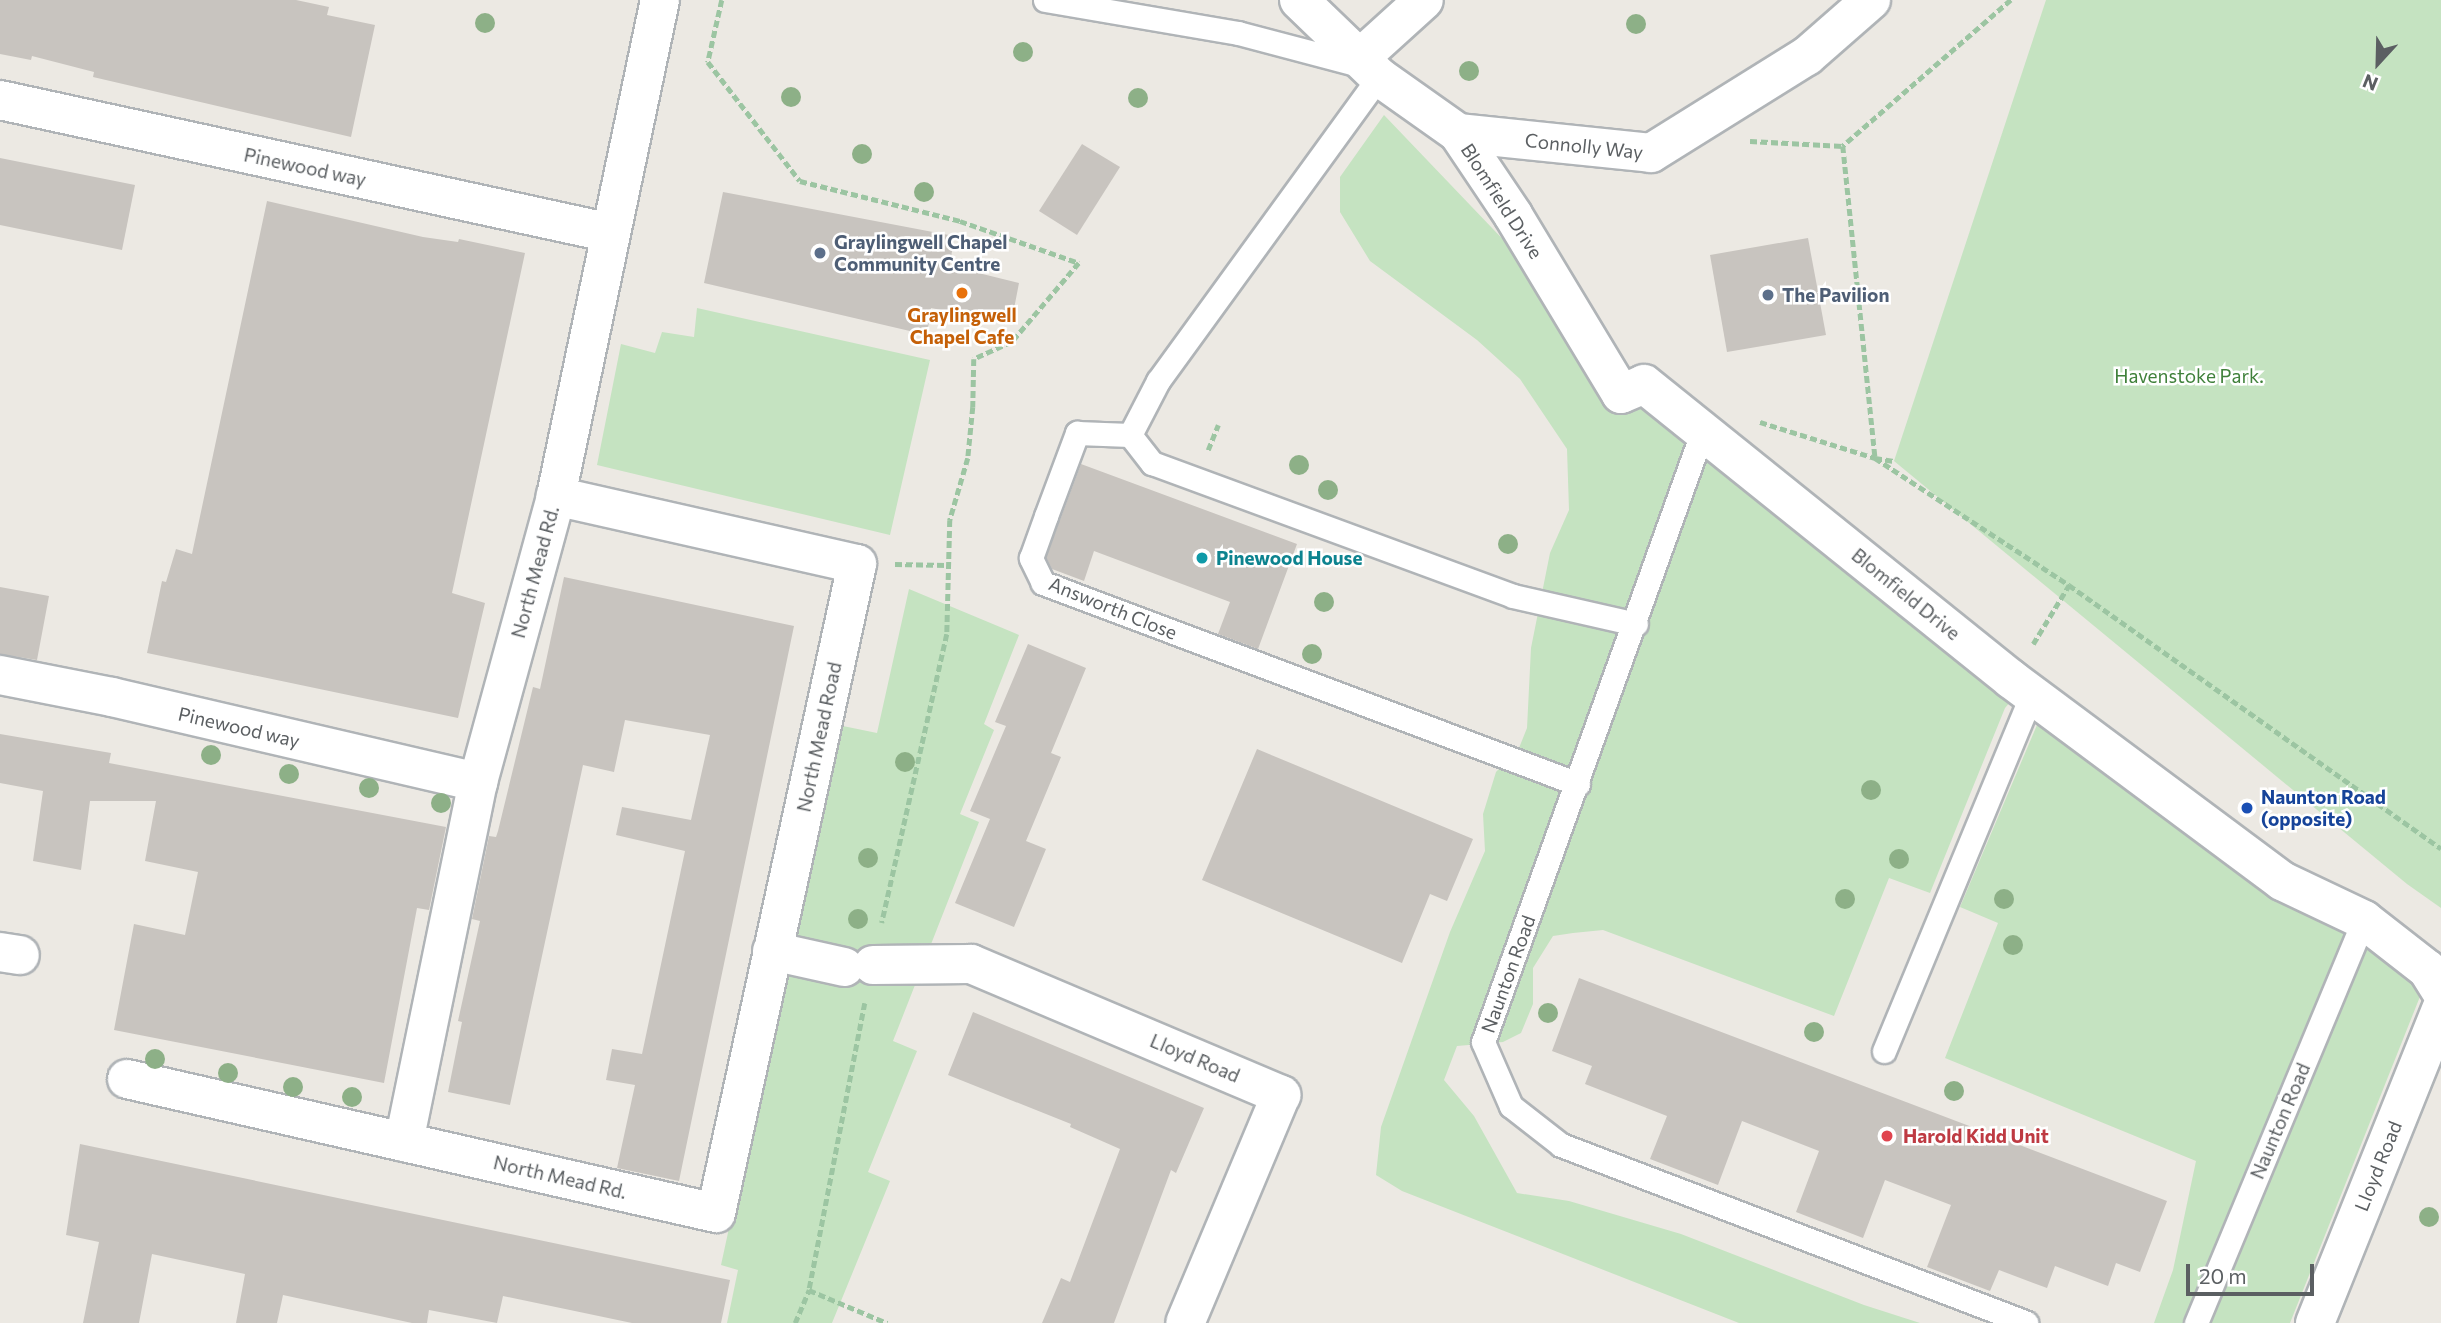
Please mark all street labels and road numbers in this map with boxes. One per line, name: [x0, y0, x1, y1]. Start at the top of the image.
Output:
street label: Connolly Way: [1524, 128, 1644, 164]
street label: Blomfield Drive: [1456, 139, 1548, 263]
street label: Pinewood way: [242, 143, 368, 191]
street label: North Mead Rd.: [506, 503, 564, 641]
street label: Blomfield Drive: [1847, 543, 1965, 645]
street label: Answorth Close: [1046, 572, 1180, 644]
street label: North Mead Road: [792, 660, 846, 814]
street label: Pinewood way: [176, 702, 302, 752]
street label: Naunton Road: [1476, 912, 1540, 1036]
street label: Lloyd Road: [1147, 1029, 1243, 1087]
street label: Naunton Road: [2245, 1060, 2315, 1182]
street label: Lloyd Road: [2350, 1118, 2406, 1214]
street label: North Mead Rd.: [491, 1151, 629, 1203]

